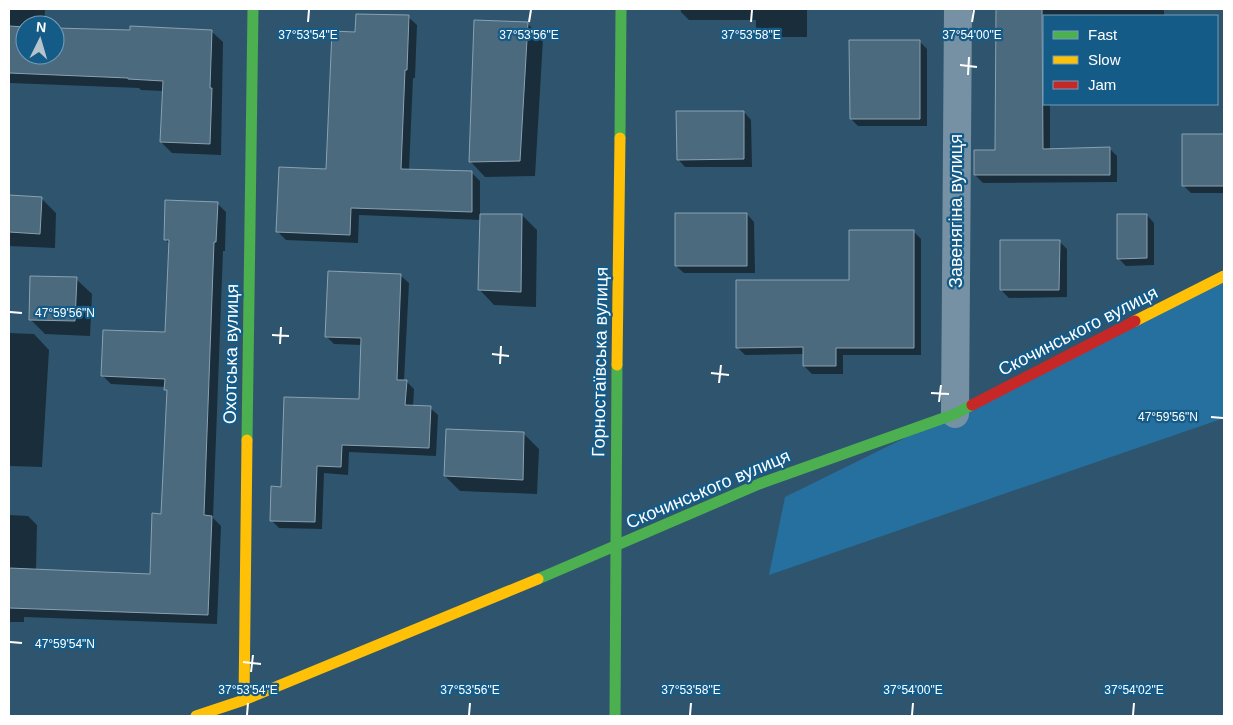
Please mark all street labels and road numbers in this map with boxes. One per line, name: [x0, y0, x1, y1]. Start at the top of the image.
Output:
street label: Завенягіна вулиця: [946, 134, 966, 288]
street label: Горностаївська вулиця: [588, 267, 612, 457]
street label: Скочинського вулиця: [995, 282, 1161, 380]
street label: Охотська вулиця: [220, 284, 242, 424]
street label: Скочинського вулиця: [623, 445, 793, 533]

